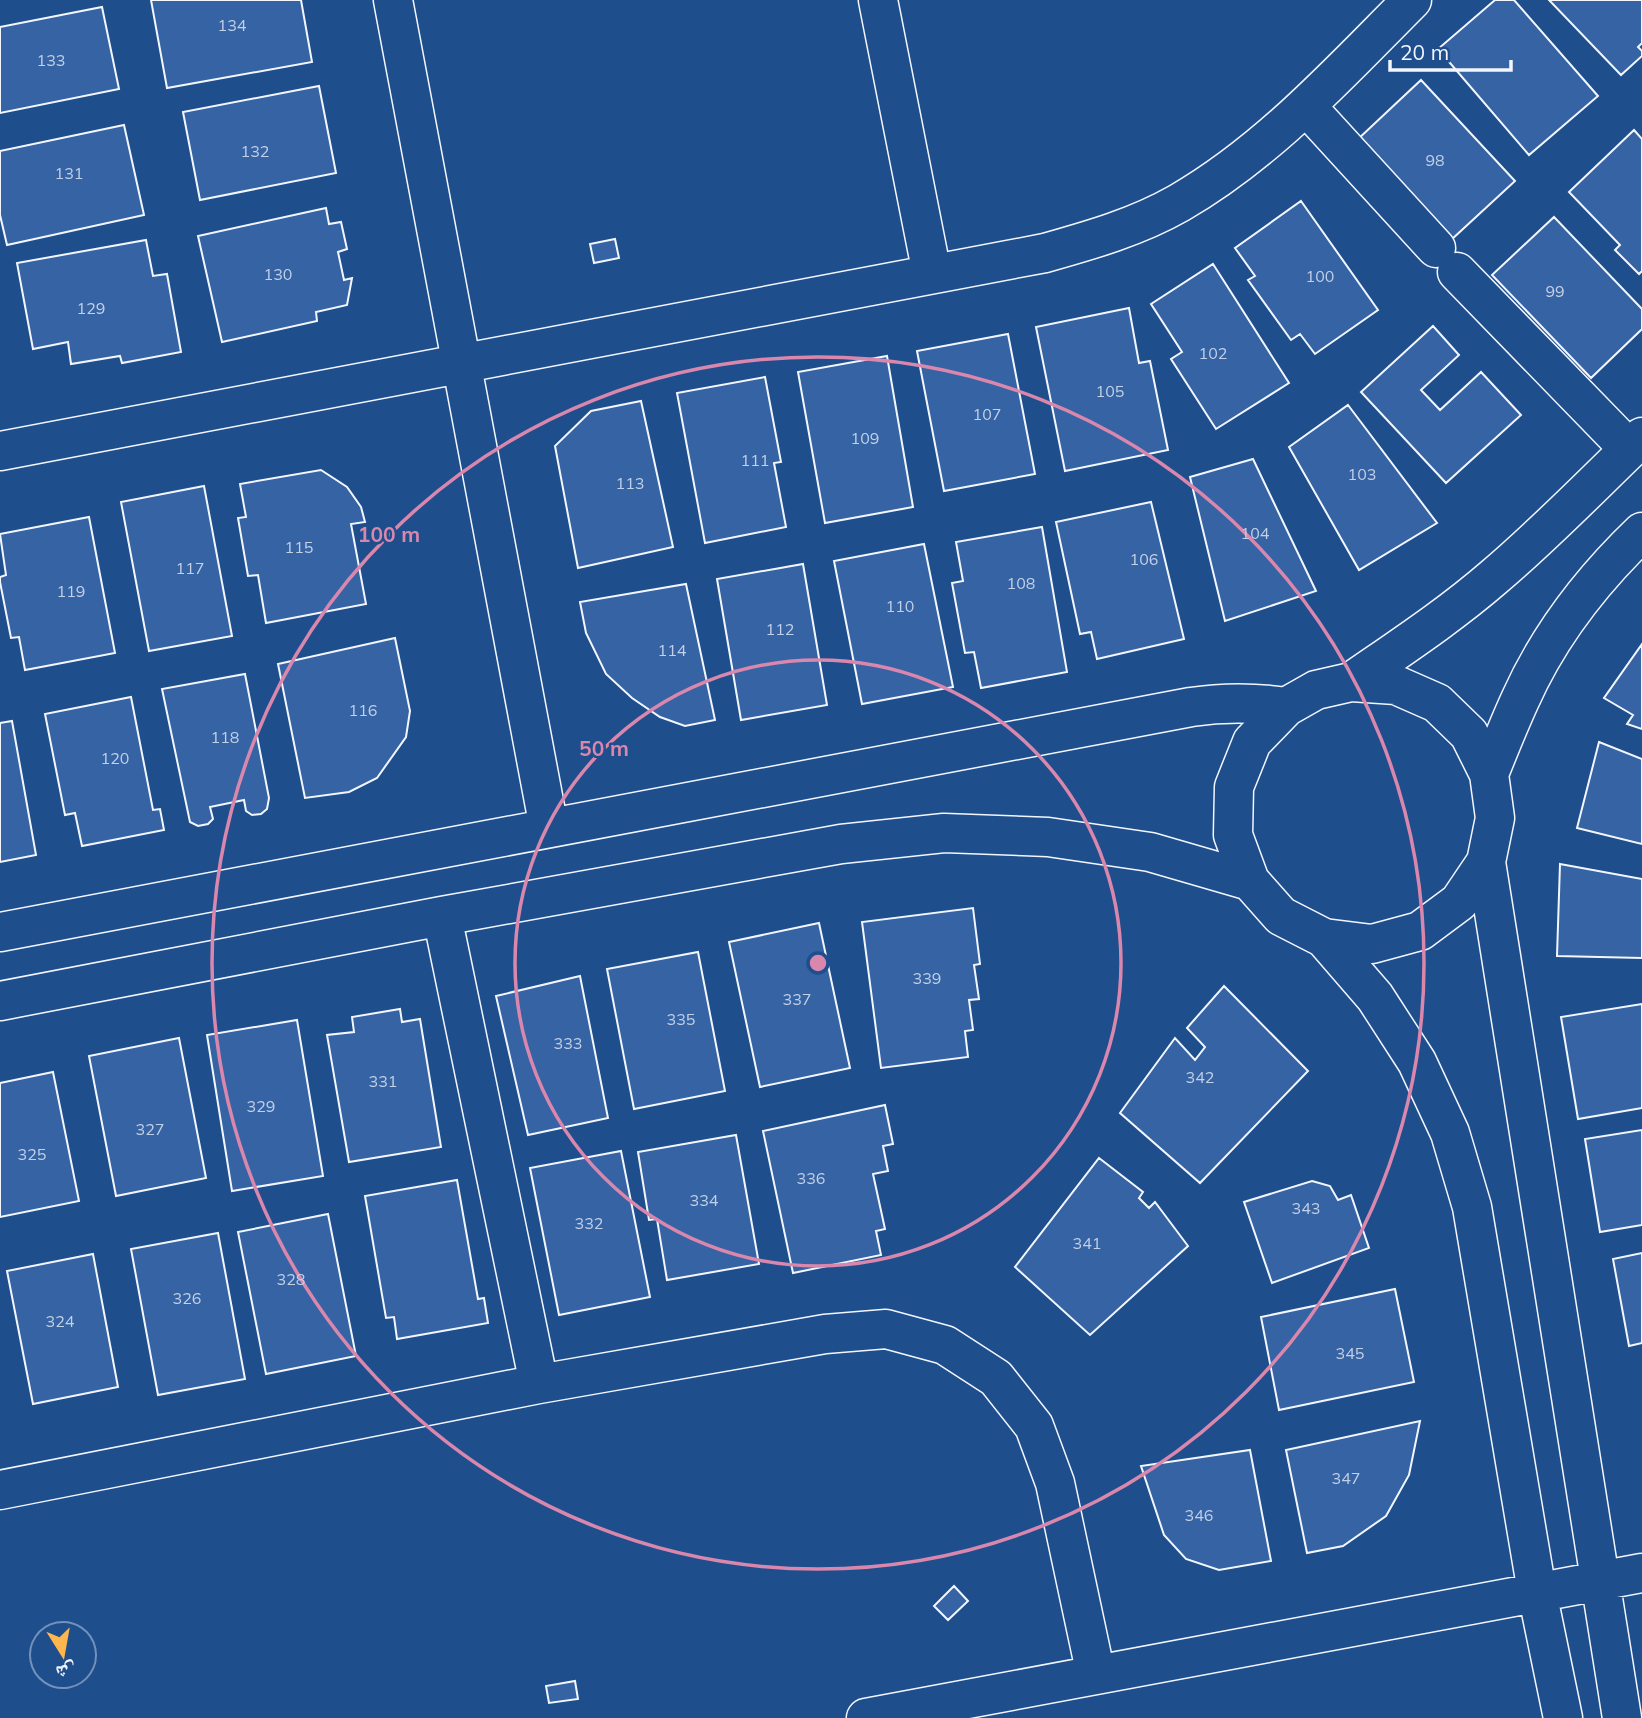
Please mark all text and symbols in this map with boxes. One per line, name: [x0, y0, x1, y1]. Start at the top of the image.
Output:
house number: 134: [218, 15, 247, 35]
scale bar: [1390, 28, 1511, 72]
text: 20 m: [1400, 39, 1449, 65]
house number: 133: [37, 50, 65, 70]
house number: 132: [241, 141, 269, 161]
house number: 98: [1425, 150, 1445, 170]
house number: 131: [55, 163, 83, 183]
house number: 130: [264, 264, 292, 284]
house number: 100: [1306, 266, 1334, 286]
house number: 99: [1545, 281, 1565, 301]
house number: 129: [77, 298, 105, 318]
house number: 102: [1199, 343, 1227, 363]
house number: 105: [1096, 381, 1124, 401]
house number: 107: [973, 404, 1001, 424]
house number: 109: [851, 428, 879, 448]
house number: 111: [741, 450, 769, 470]
house number: 103: [1348, 464, 1376, 484]
house number: 113: [616, 473, 644, 493]
text: 100 m: [358, 521, 420, 547]
house number: 104: [1241, 523, 1270, 543]
house number: 115: [285, 537, 313, 557]
house number: 106: [1130, 549, 1158, 569]
house number: 117: [176, 558, 204, 578]
house number: 108: [1007, 573, 1035, 593]
house number: 119: [57, 581, 85, 601]
house number: 110: [886, 596, 914, 616]
house number: 112: [766, 619, 794, 639]
house number: 114: [658, 640, 687, 660]
house number: 116: [349, 700, 377, 720]
house number: 118: [211, 727, 239, 747]
text: 50 m: [579, 735, 629, 761]
house number: 120: [101, 748, 129, 768]
centre of rings: [806, 951, 830, 975]
house number: 339: [913, 968, 941, 988]
house number: 337: [783, 989, 811, 1009]
house number: 335: [667, 1009, 695, 1029]
house number: 333: [554, 1033, 582, 1053]
house number: 342: [1186, 1067, 1214, 1087]
house number: 331: [369, 1071, 397, 1091]
house number: 329: [247, 1096, 275, 1116]
house number: 327: [136, 1119, 164, 1139]
house number: 325: [18, 1144, 46, 1164]
house number: 336: [797, 1168, 825, 1188]
house number: 334: [690, 1190, 719, 1210]
house number: 343: [1292, 1198, 1320, 1218]
house number: 332: [575, 1213, 603, 1233]
house number: 341: [1073, 1233, 1101, 1253]
house number: 328: [277, 1269, 305, 1289]
house number: 326: [173, 1288, 201, 1308]
house number: 324: [46, 1311, 75, 1331]
house number: 345: [1336, 1343, 1364, 1363]
house number: 347: [1332, 1468, 1360, 1488]
house number: 346: [1185, 1505, 1213, 1525]
north arrow: [28, 1620, 98, 1690]
text: ش: [54, 1658, 78, 1685]

